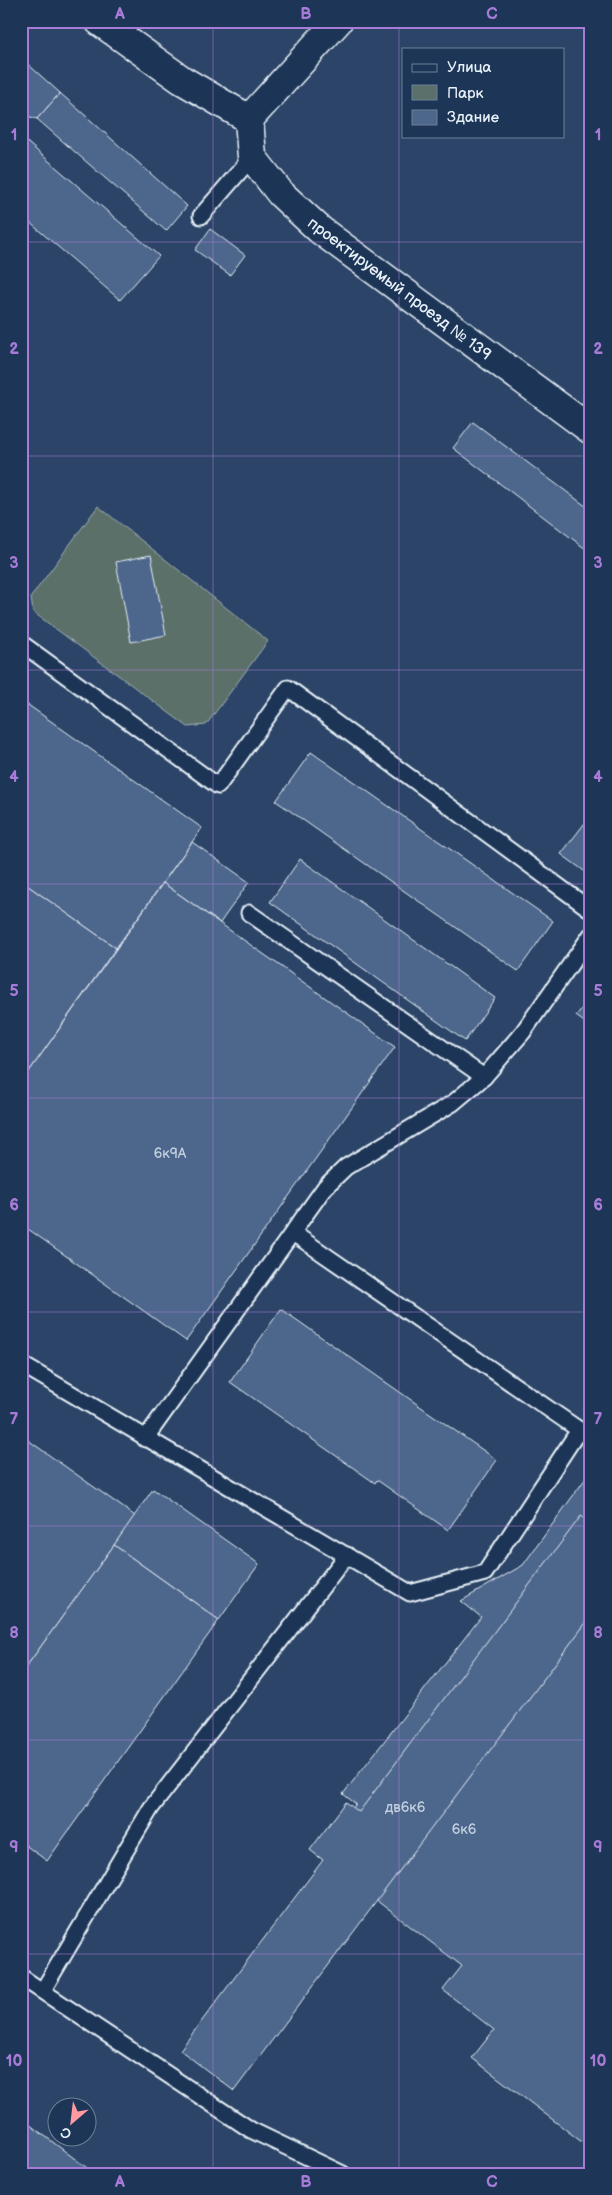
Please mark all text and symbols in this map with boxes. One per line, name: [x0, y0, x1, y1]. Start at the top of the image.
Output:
text: A: [114, 5, 125, 24]
text: B: [300, 5, 312, 24]
text: C: [486, 5, 498, 24]
legend: [402, 48, 564, 138]
text: Улица: [447, 58, 492, 77]
text: Парк: [447, 84, 484, 103]
text: Здание: [447, 108, 499, 127]
text: 1: [11, 126, 17, 145]
text: 1: [595, 126, 601, 145]
street label: проектируемый проезд № 139: [303, 214, 495, 365]
text: 2: [9, 340, 19, 359]
text: 2: [593, 340, 603, 359]
text: 3: [9, 554, 19, 573]
text: 3: [593, 554, 603, 573]
text: 4: [9, 768, 19, 787]
text: 4: [593, 768, 603, 787]
text: 5: [9, 982, 19, 1001]
text: 5: [593, 982, 603, 1001]
house number: 6к9А: [154, 1145, 187, 1162]
text: 6: [9, 1196, 19, 1215]
text: 6: [593, 1196, 603, 1215]
text: 7: [10, 1410, 19, 1429]
text: 7: [594, 1410, 603, 1429]
text: 8: [9, 1624, 19, 1643]
text: 8: [593, 1624, 603, 1643]
house number: дв6к6: [385, 1799, 426, 1816]
house number: 6к6: [452, 1821, 477, 1838]
text: 9: [9, 1838, 19, 1857]
text: 9: [593, 1838, 603, 1857]
text: 10: [6, 2052, 22, 2071]
text: 10: [590, 2052, 606, 2071]
north arrow: [48, 2098, 98, 2148]
text: С: [58, 2123, 74, 2143]
text: A: [114, 2173, 125, 2192]
text: B: [300, 2173, 312, 2192]
text: C: [486, 2173, 498, 2192]

